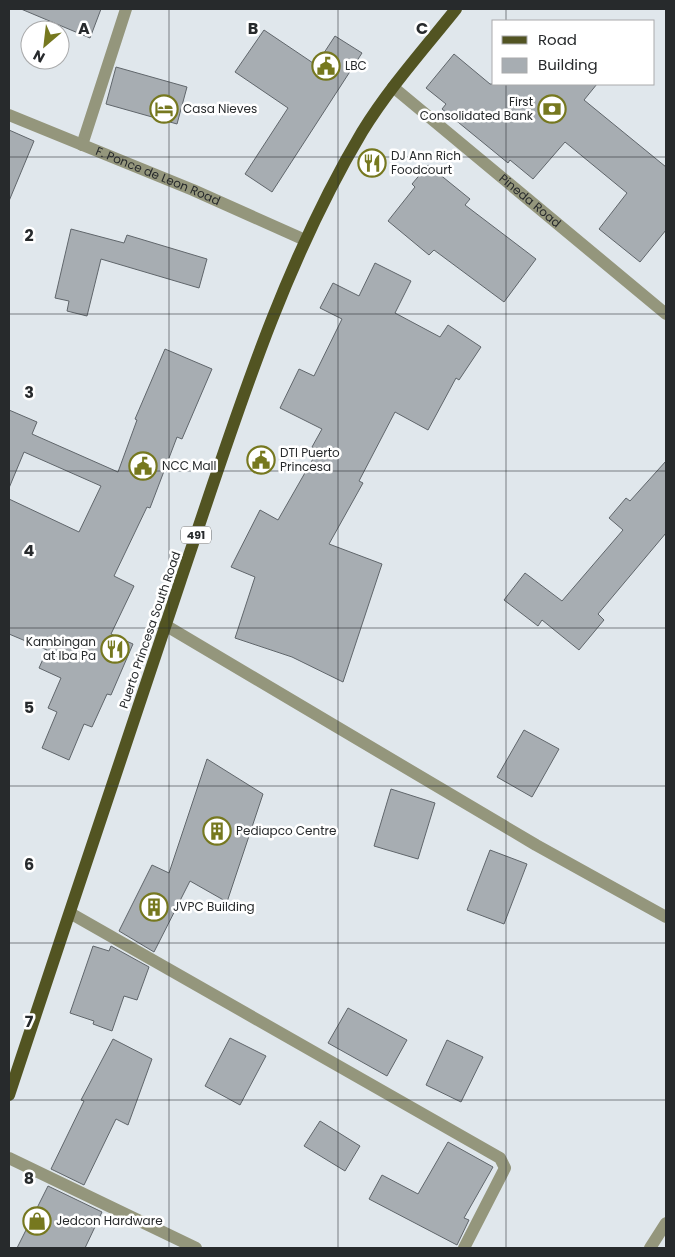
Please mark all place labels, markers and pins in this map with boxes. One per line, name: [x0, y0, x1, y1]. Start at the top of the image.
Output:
public building icon: LBC: [311, 51, 341, 81]
place label: LBC: [345, 57, 367, 74]
place label: First Consolidated Bank: [420, 93, 534, 124]
hotel icon: Casa Nieves: [149, 94, 179, 124]
bank icon: First Consolidated Bank: [537, 94, 567, 124]
place label: Casa Nieves: [183, 100, 257, 117]
place label: DJ Ann Rich Foodcourt: [391, 147, 461, 178]
restaurant icon: DJ Ann Rich Foodcourt: [357, 148, 387, 178]
place label: DTI Puerto Princesa: [280, 444, 340, 475]
public building icon: DTI Puerto Princesa: [246, 445, 276, 475]
public building icon: NCC Mall: [128, 451, 158, 481]
place label: NCC Mall: [162, 457, 217, 474]
place label: Kambingan at Iba Pa: [26, 633, 96, 664]
restaurant icon: Kambingan at Iba Pa: [100, 634, 130, 664]
building icon: Pediapco Centre: [202, 816, 232, 846]
place label: Pediapco Centre: [236, 822, 337, 839]
building icon: JVPC Building: [139, 892, 169, 922]
place label: JVPC Building: [173, 898, 255, 915]
shop icon: Jedcon Hardware: [22, 1206, 52, 1236]
place label: Jedcon Hardware: [56, 1212, 163, 1229]

